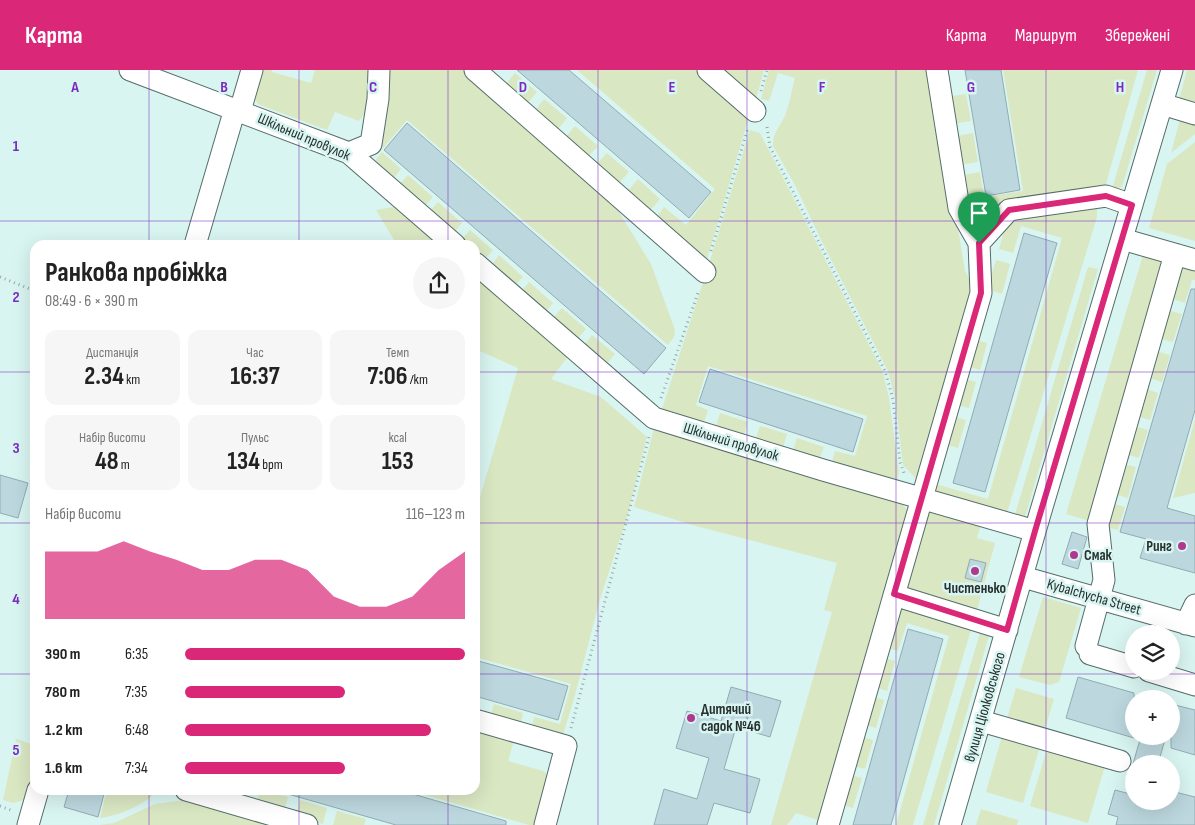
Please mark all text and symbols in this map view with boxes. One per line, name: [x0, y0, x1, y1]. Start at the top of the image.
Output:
text: Карта: [25, 21, 83, 50]
text: Карта: [946, 25, 987, 46]
text: Маршрут: [1015, 25, 1077, 46]
text: Збережені: [1105, 25, 1170, 46]
text: A: [70, 78, 79, 97]
text: B: [220, 78, 228, 97]
text: C: [369, 78, 377, 97]
text: D: [519, 78, 527, 97]
text: E: [669, 78, 676, 97]
text: F: [819, 78, 826, 97]
text: G: [967, 78, 975, 97]
text: H: [1116, 78, 1124, 97]
street label: Шкільний провулок: [255, 109, 354, 165]
text: 1: [13, 137, 20, 156]
pin: [958, 192, 1000, 243]
icon: arrive: [965, 199, 993, 227]
text: Ранкова пробіжка: [45, 256, 227, 289]
button: share: [413, 257, 465, 309]
text: 2: [12, 288, 20, 307]
text: 08:49 · 6 × 390 m: [45, 292, 138, 311]
text: Дистанція: [86, 344, 138, 361]
text: Час: [246, 344, 264, 361]
text: Темп: [386, 344, 409, 361]
text: 2.34: [84, 361, 124, 392]
text: 16:37: [230, 361, 280, 392]
text: 7:06: [367, 361, 407, 392]
text: km: [124, 371, 140, 388]
text: /km: [407, 371, 428, 388]
street label: Шкільний провулок: [681, 418, 781, 466]
text: Набір висоти: [79, 429, 146, 446]
text: Пульс: [241, 429, 269, 446]
text: kcal: [388, 429, 407, 446]
text: 3: [12, 439, 20, 458]
text: 48: [95, 446, 118, 477]
text: 134: [227, 446, 260, 477]
text: 153: [382, 446, 414, 477]
text: m: [118, 456, 130, 473]
text: bpm: [260, 456, 283, 473]
text: Набір висоти: [45, 505, 121, 524]
text: 116–123 m: [406, 505, 465, 524]
place label: Ринг: [1146, 537, 1172, 556]
marker: Ринг: [1176, 540, 1188, 552]
place label: Смак: [1084, 546, 1113, 565]
marker: Смак: [1068, 549, 1080, 561]
marker: Чистенько: [969, 565, 981, 577]
street label: Kybalchycha Street: [1045, 574, 1144, 620]
place label: Чистенько: [944, 579, 1006, 598]
text: 4: [12, 590, 20, 609]
map controls: [1125, 625, 1180, 810]
button: layers: [1125, 625, 1180, 680]
text: 390 m: [45, 645, 80, 664]
text: 6:35: [125, 645, 148, 664]
street label: вулиця Ціолковського: [960, 650, 1010, 764]
text: 780 m: [45, 683, 80, 702]
text: 7:35: [125, 683, 147, 702]
button: +: [1125, 690, 1180, 745]
place label: Дитячий садок №46: [701, 700, 761, 736]
marker: Дитячий садок №46: [685, 712, 697, 724]
text: 1.2 km: [45, 721, 83, 740]
text: 6:48: [125, 721, 149, 740]
text: 5: [12, 741, 20, 760]
button: −: [1125, 755, 1180, 810]
text: 1.6 km: [45, 759, 82, 778]
text: 7:34: [125, 759, 148, 778]

